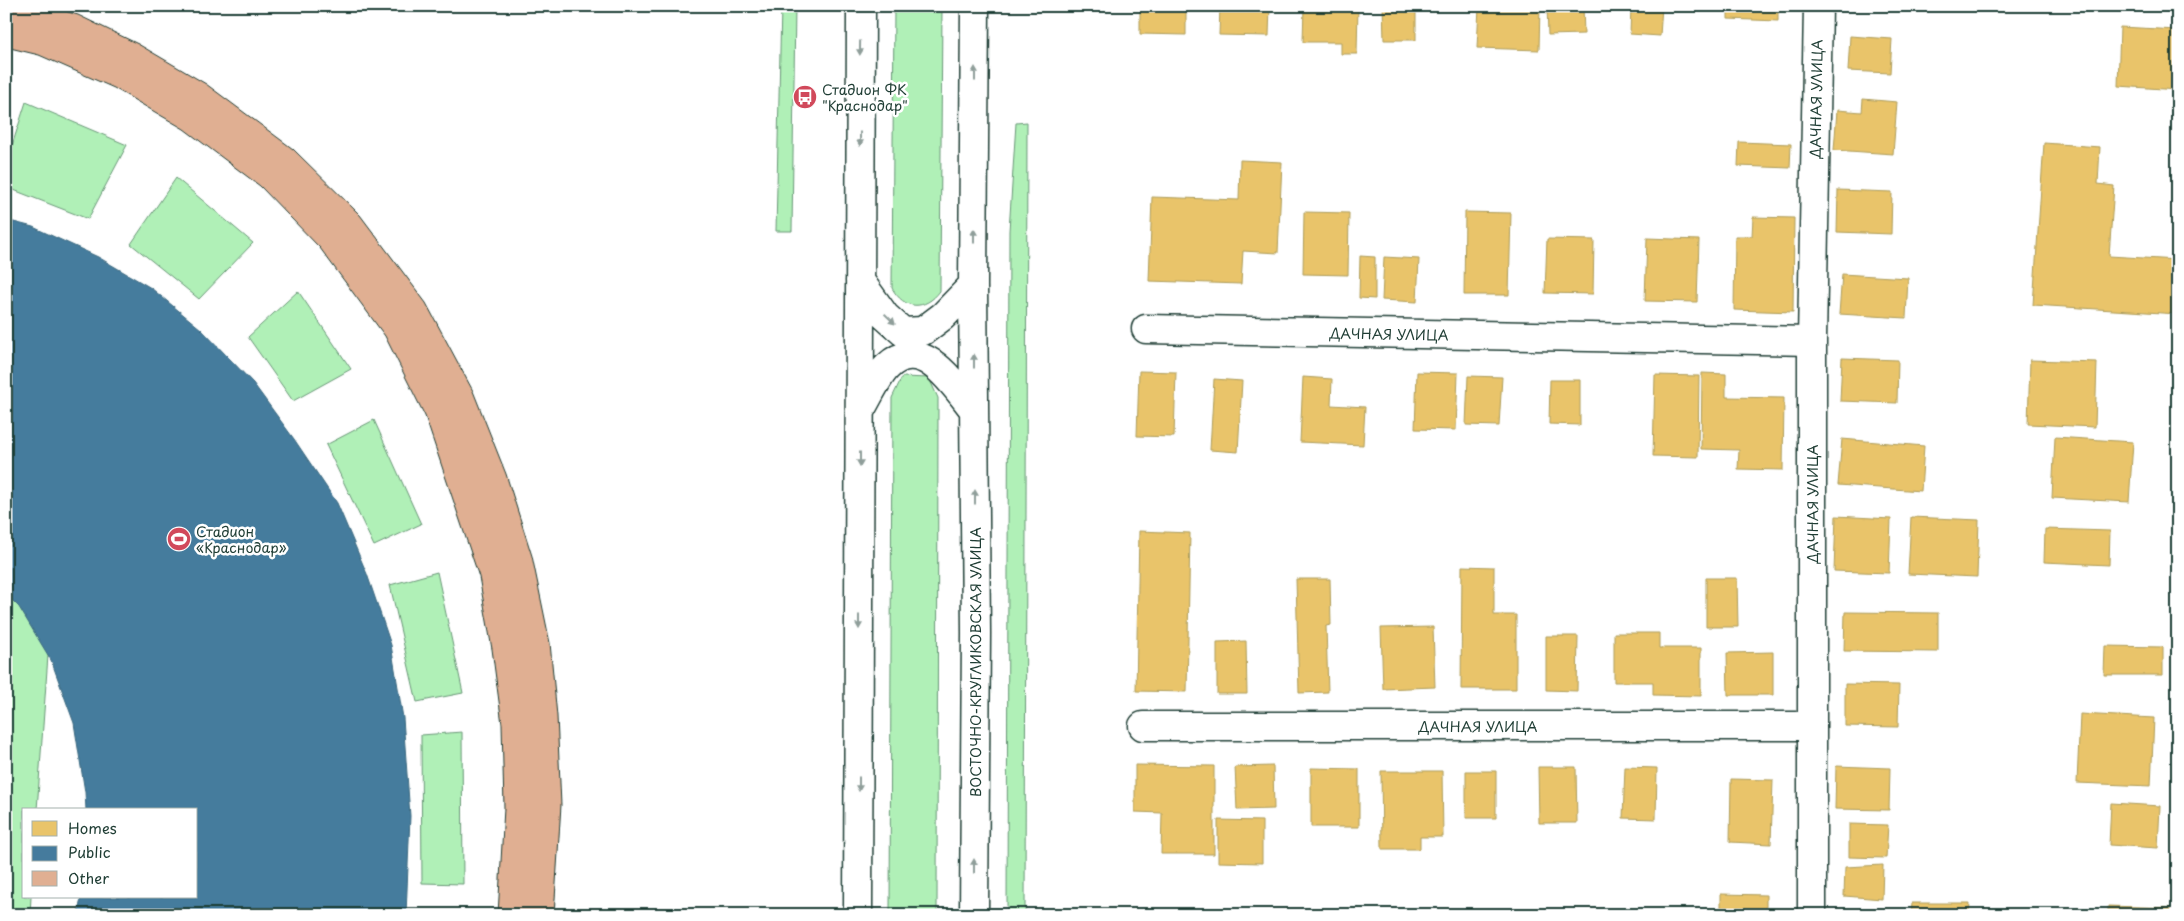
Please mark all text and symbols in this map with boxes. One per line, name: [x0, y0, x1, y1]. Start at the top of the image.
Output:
street label: ДАЧНАЯ УЛИЦА: [1804, 39, 1828, 160]
one-way arrow: [856, 41, 864, 57]
one-way arrow: [971, 66, 979, 82]
place label: Стадион ФК "Краснодар": [822, 79, 908, 116]
bus stop icon: Стадион ФК "Краснодар": [792, 84, 818, 110]
one-way arrow: [856, 132, 864, 148]
one-way arrow: [970, 228, 978, 244]
one-way arrow: [883, 313, 895, 325]
street label: ДАЧНАЯ УЛИЦА: [1328, 322, 1449, 346]
one-way arrow: [970, 353, 978, 369]
street label: ДАЧНАЯ УЛИЦА: [1802, 444, 1823, 565]
one-way arrow: [856, 452, 864, 468]
one-way arrow: [971, 489, 979, 505]
place label: Стадион «Краснодар»: [196, 521, 287, 558]
sports icon: Стадион «Краснодар»: [166, 526, 192, 552]
street label: ВОСТОЧНО-КРУГЛИКОВСКАЯ УЛИЦА: [965, 527, 986, 797]
one-way arrow: [855, 614, 863, 630]
street label: ДАЧНАЯ УЛИЦА: [1418, 716, 1538, 737]
one-way arrow: [855, 777, 863, 793]
legend: [22, 808, 198, 898]
text: Homes: [68, 816, 117, 839]
text: Public: [68, 840, 111, 863]
one-way arrow: [970, 858, 978, 874]
text: Other: [68, 866, 109, 889]

